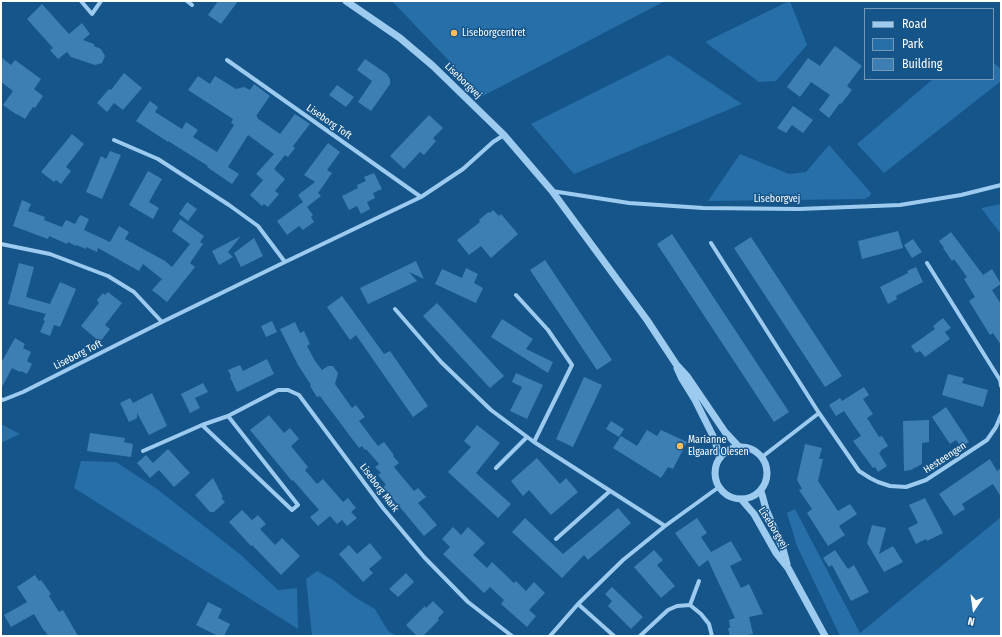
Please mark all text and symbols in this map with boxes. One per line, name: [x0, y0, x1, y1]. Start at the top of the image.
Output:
legend: [864, 8, 994, 80]
text: Road: [902, 17, 927, 31]
place label: Liseborgcentret: [462, 27, 526, 39]
marker: Liseborgcentret: [449, 28, 459, 38]
text: Park: [902, 37, 923, 51]
text: Building: [902, 57, 942, 71]
street label: Liseborgvej: [442, 60, 484, 102]
street label: Liseborg Toft: [304, 102, 354, 142]
street label: Liseborgvej: [754, 193, 800, 205]
street label: Liseborg Toft: [52, 338, 104, 372]
place label: Marianne Elgaard Olesen: [688, 434, 749, 458]
street label: Hesteengen: [921, 440, 969, 476]
marker: Marianne Elgaard Olesen: [675, 441, 685, 451]
street label: Liseborg Mark: [357, 462, 401, 514]
street label: Liseborgvej: [756, 505, 790, 551]
north arrow: [954, 589, 994, 629]
text: N: [967, 614, 976, 628]

